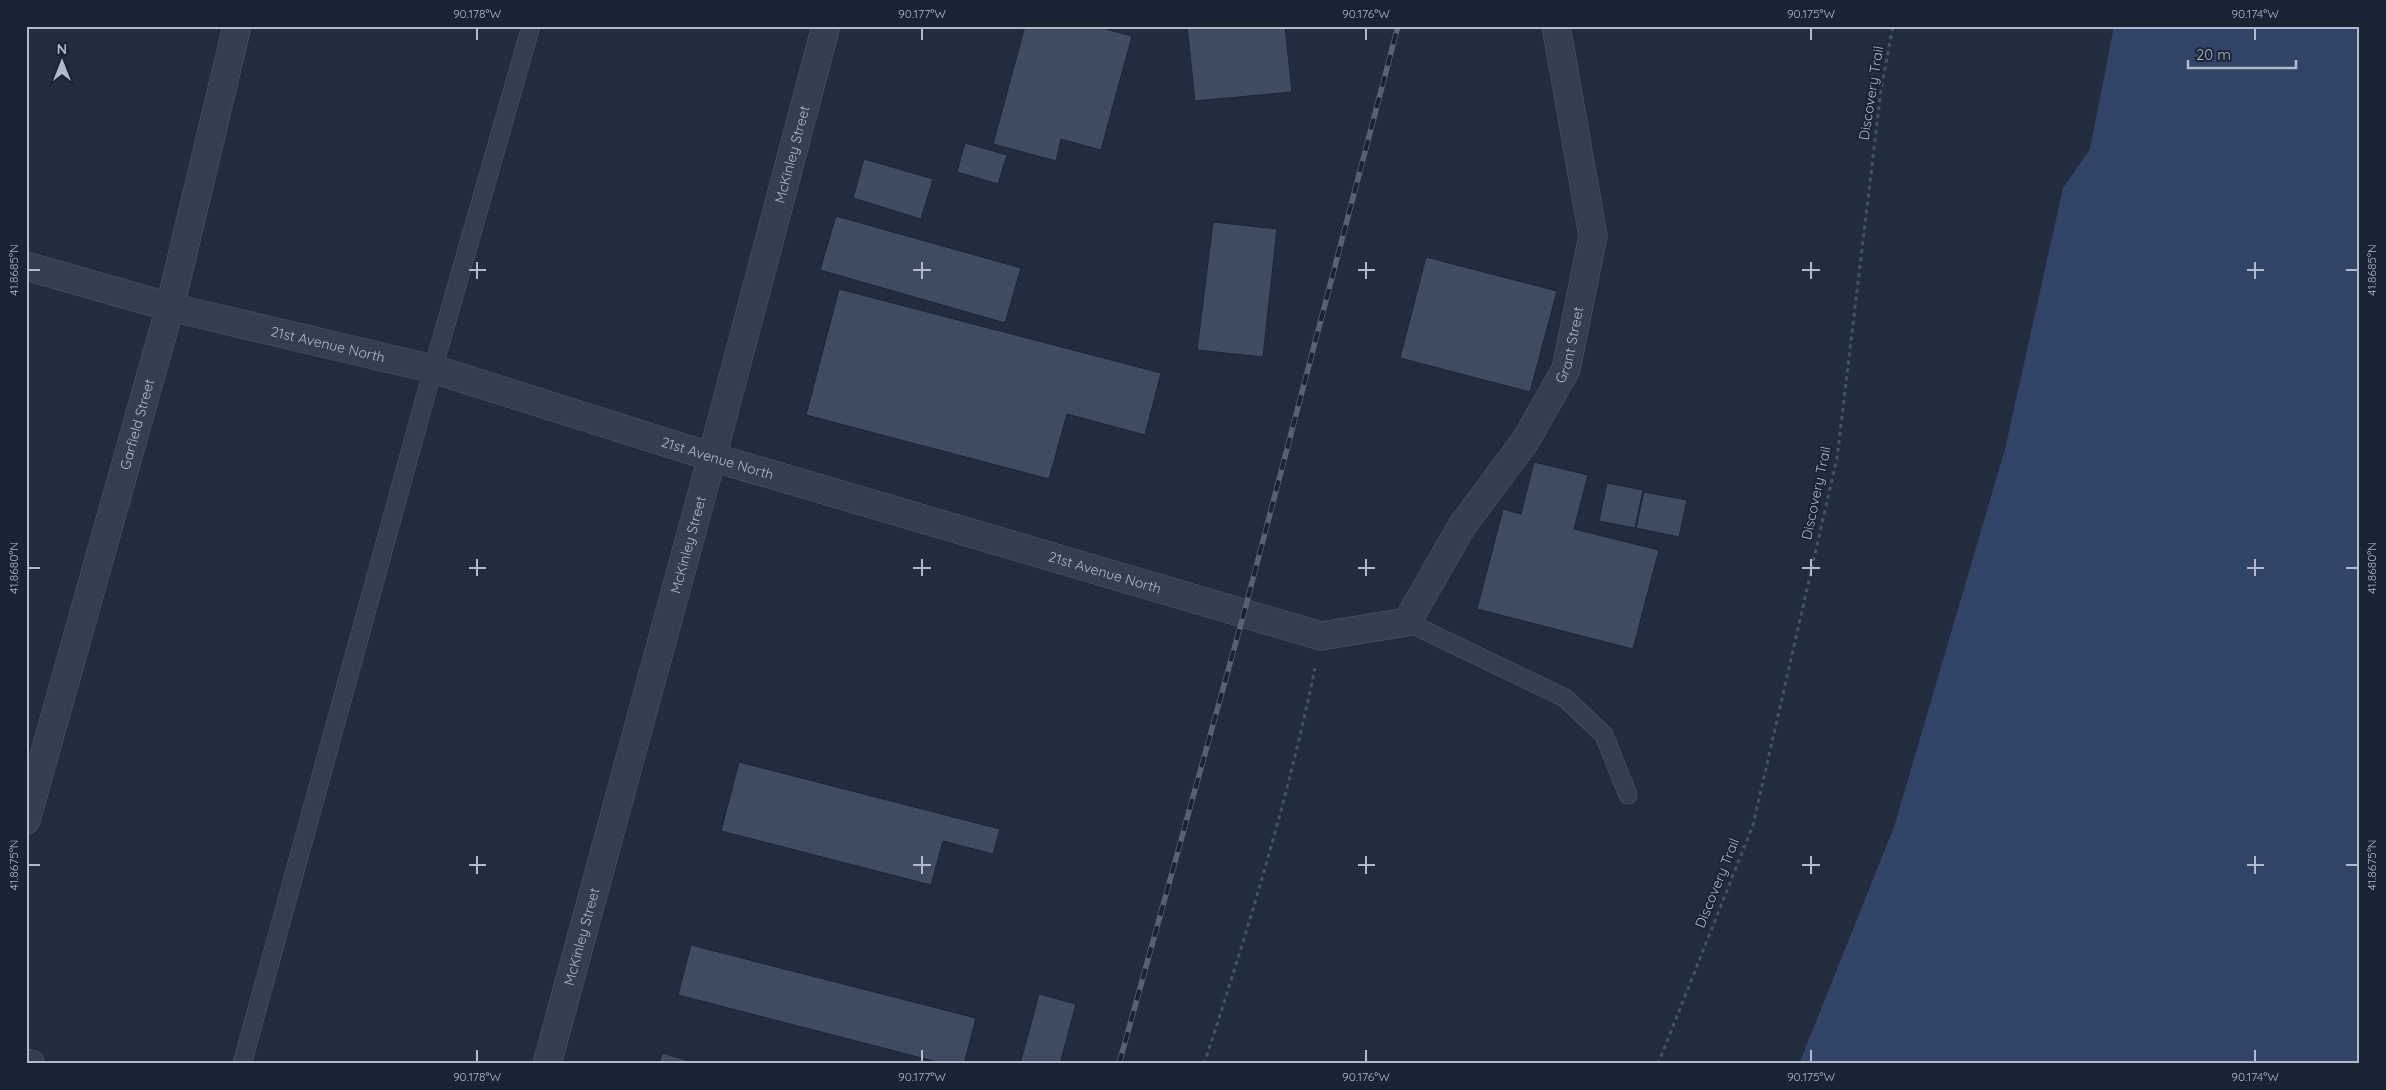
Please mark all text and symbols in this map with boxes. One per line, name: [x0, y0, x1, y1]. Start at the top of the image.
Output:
text: 90.178°W: [453, 6, 501, 21]
text: 90.177°W: [898, 6, 946, 21]
text: 90.176°W: [1342, 6, 1390, 21]
text: 90.175°W: [1787, 6, 1836, 21]
text: 90.174°W: [2231, 6, 2279, 21]
north arrow: [38, 38, 88, 88]
scale bar: [2188, 38, 2296, 70]
text: N: [57, 40, 67, 58]
street label: Discovery Trail: [1855, 45, 1887, 141]
text: 20 m: [2196, 45, 2231, 64]
street label: McKinley Street: [770, 103, 814, 205]
text: 41.8685°N: [6, 244, 21, 296]
text: 41.8685°N: [2364, 244, 2379, 296]
street label: Grant Street: [1551, 305, 1588, 386]
street label: 21st Avenue North: [269, 322, 387, 366]
street label: Garfield Street: [116, 377, 158, 472]
street label: 21st Avenue North: [659, 433, 776, 484]
street label: Discovery Trail: [1797, 445, 1835, 541]
street label: McKinley Street: [666, 494, 710, 596]
text: 41.8680°N: [6, 542, 21, 594]
text: 41.8680°N: [2364, 542, 2379, 594]
street label: 21st Avenue North: [1046, 547, 1163, 598]
street label: Discovery Trail: [1691, 835, 1743, 931]
text: 41.8675°N: [6, 839, 21, 891]
text: 41.8675°N: [2364, 839, 2379, 891]
street label: McKinley Street: [560, 886, 604, 987]
text: 90.178°W: [453, 1069, 501, 1084]
text: 90.177°W: [898, 1069, 946, 1084]
text: 90.176°W: [1342, 1069, 1390, 1084]
text: 90.175°W: [1787, 1069, 1836, 1084]
text: 90.174°W: [2231, 1069, 2279, 1084]

